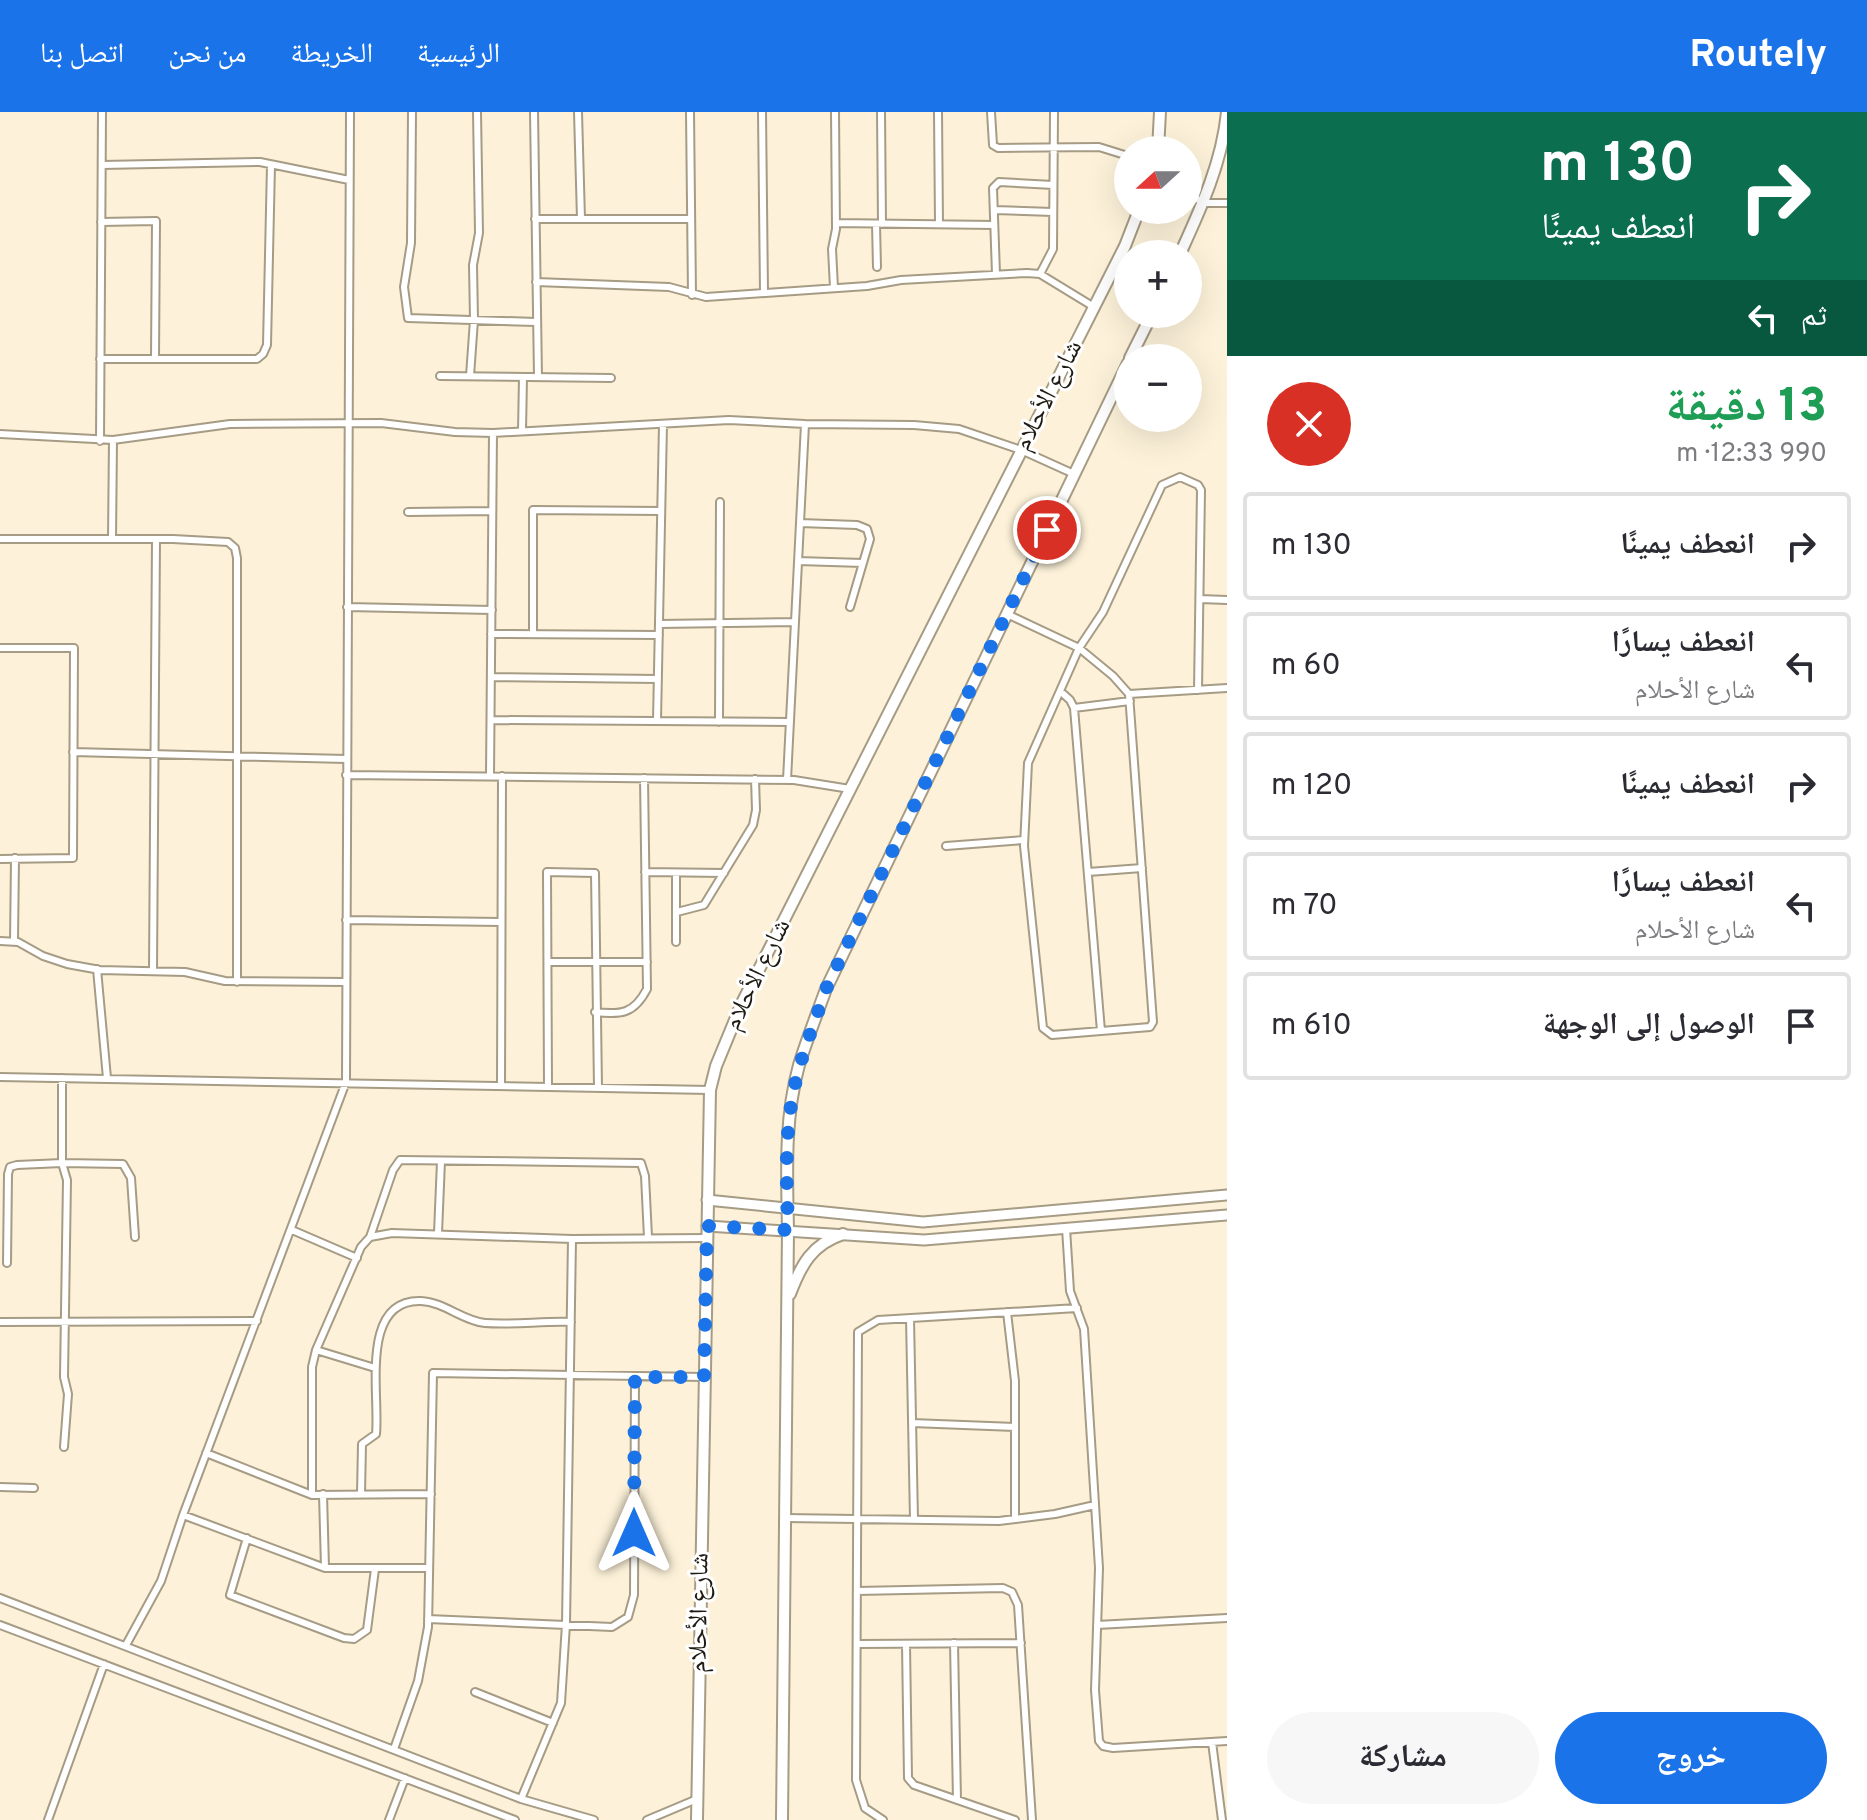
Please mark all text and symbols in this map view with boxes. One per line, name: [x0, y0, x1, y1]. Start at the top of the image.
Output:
text: Routely: [1689, 32, 1827, 81]
text: اتصل بنا: [40, 37, 124, 73]
text: من نحن: [168, 37, 247, 73]
text: الخريطة: [291, 37, 373, 73]
text: الرئيسية: [417, 37, 500, 73]
text: 130 m: [1540, 131, 1695, 201]
north arrow: [1114, 136, 1202, 224]
map controls: [1114, 136, 1202, 432]
icon: right: [1723, 144, 1827, 248]
text: انعطف يمينًا: [1541, 206, 1695, 252]
button: +: [1114, 240, 1202, 328]
icon: left: [1741, 296, 1785, 340]
text: ثم: [1801, 299, 1827, 336]
street label: شارع الأحلام: [1007, 335, 1091, 457]
button: −: [1114, 344, 1202, 432]
text: 13 دقيقة: [1666, 378, 1827, 438]
button: close: [1267, 382, 1351, 466]
text: 990 m · 12:33: [1676, 438, 1827, 471]
pin: [1013, 496, 1081, 564]
icon: arrive: [1025, 508, 1069, 552]
icon: right: [1779, 524, 1823, 568]
text: انعطف يمينًا: [1620, 527, 1755, 564]
text: 130 m: [1271, 528, 1352, 565]
text: انعطف يسارًا: [1611, 625, 1755, 662]
icon: left: [1779, 644, 1823, 688]
text: 60 m: [1271, 648, 1341, 685]
text: شارع الأحلام: [1635, 675, 1755, 708]
icon: right: [1779, 764, 1823, 808]
text: انعطف يمينًا: [1620, 767, 1755, 804]
text: 120 m: [1271, 768, 1352, 805]
text: انعطف يسارًا: [1611, 865, 1755, 902]
icon: left: [1779, 884, 1823, 928]
text: 70 m: [1271, 888, 1338, 925]
street label: شارع الأحلام: [717, 914, 799, 1036]
text: شارع الأحلام: [1635, 915, 1755, 948]
icon: arrive: [1779, 1004, 1823, 1048]
text: الوصول إلى الوجهة: [1543, 1007, 1755, 1044]
text: 610 m: [1271, 1008, 1352, 1045]
position arrow: [592, 1491, 676, 1575]
street label: شارع الأحلام: [682, 1553, 718, 1673]
button: مشاركة: [1267, 1712, 1539, 1804]
button: خروج: [1555, 1712, 1827, 1804]

